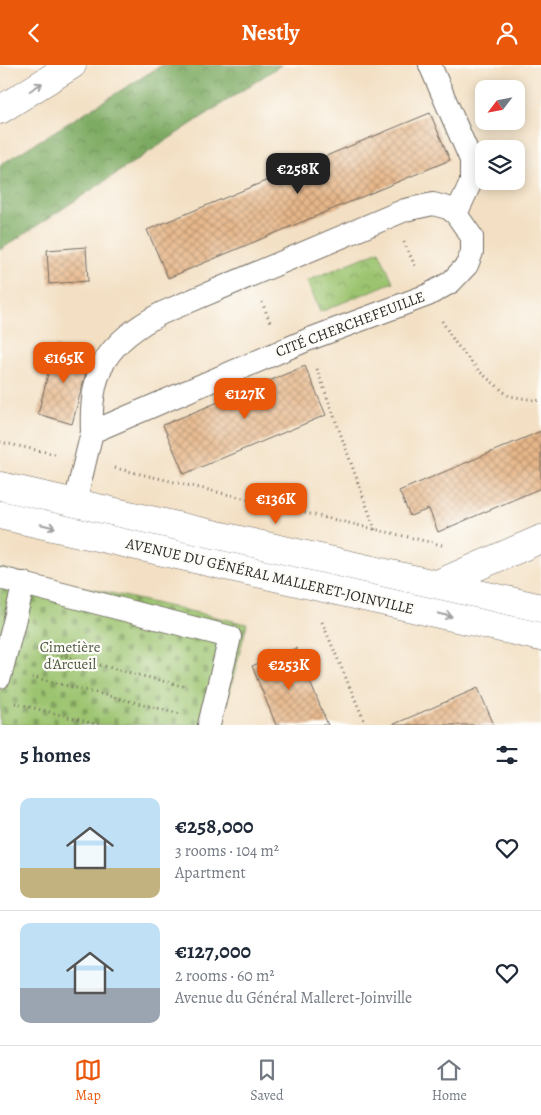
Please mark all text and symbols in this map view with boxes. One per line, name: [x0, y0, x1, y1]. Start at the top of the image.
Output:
text: Nestly: [241, 18, 300, 48]
icon: back: [20, 19, 48, 47]
icon: person: [493, 19, 521, 47]
north arrow: [475, 80, 525, 130]
map controls: [475, 80, 525, 190]
one-way arrow: [29, 82, 43, 93]
button: layers: [475, 140, 525, 190]
pin: €258K: [263, 153, 333, 195]
text: €258K: [277, 158, 319, 180]
street label: CITÉ CHERCHEFEUILLE: [273, 286, 427, 362]
pin: €165K: [29, 341, 99, 384]
text: €165K: [44, 347, 84, 369]
pin: €127K: [210, 377, 280, 420]
text: €127K: [225, 383, 265, 405]
pin: €136K: [241, 483, 311, 525]
text: €136K: [256, 488, 296, 510]
one-way arrow: [39, 522, 55, 531]
street label: AVENUE DU GÉNÉRAL MALLERET-JOINVILLE: [123, 533, 416, 619]
one-way arrow: [437, 611, 453, 621]
park label: Cimetière d'Arcueil: [40, 637, 101, 674]
pin: €253K: [254, 649, 324, 691]
text: €253K: [268, 654, 310, 676]
text: 5 homes: [20, 741, 91, 769]
icon: filters: [493, 741, 521, 769]
text: €258,000: [175, 812, 254, 840]
icon: home: [60, 818, 120, 878]
icon: heart: [493, 834, 521, 862]
text: 3 rooms · 104 m²: [175, 840, 279, 862]
text: Apartment: [175, 862, 246, 884]
text: €127,000: [175, 937, 251, 965]
icon: home: [60, 943, 120, 1003]
icon: heart: [493, 959, 521, 987]
text: 2 rooms · 60 m²: [175, 965, 275, 987]
text: Avenue du Général Malleret-Joinville: [175, 987, 412, 1009]
tab: Map: [74, 1056, 102, 1105]
tab: Saved: [250, 1056, 284, 1105]
tab: Home: [432, 1056, 467, 1105]

